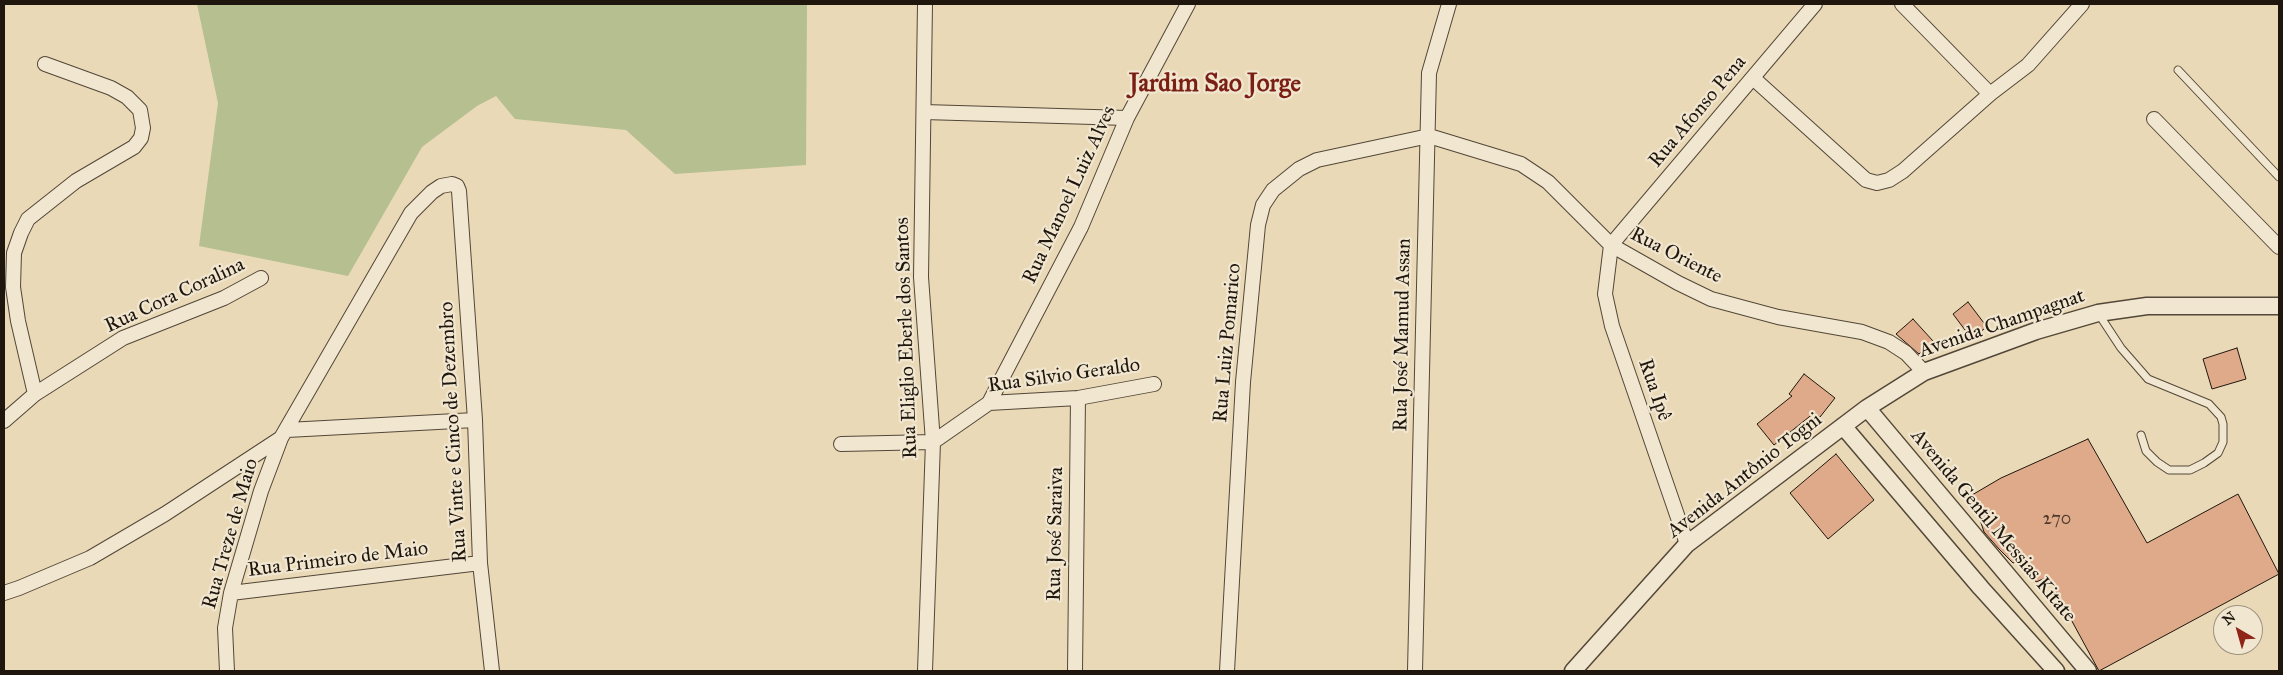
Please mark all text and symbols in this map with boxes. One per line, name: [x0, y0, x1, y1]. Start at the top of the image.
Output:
street label: Rua Afonso Pena: [1644, 51, 1752, 173]
district label: Jardim Sao Jorge: [1129, 70, 1301, 100]
street label: Rua Manoel Luiz Alves: [1018, 102, 1122, 288]
street label: Rua Eliglio Eberle dos Santos: [891, 217, 923, 459]
street label: Rua Oriente: [1626, 223, 1726, 289]
street label: Rua José Mamud Assan: [1389, 238, 1417, 432]
street label: Rua Cora Coralina: [101, 253, 249, 339]
street label: Rua Luiz Pomarico: [1209, 262, 1247, 424]
street label: Avenida Champagnat: [1916, 284, 2088, 364]
street label: Rua Vinte e Cinco de Dezembro: [435, 301, 473, 563]
street label: Rua Silvio Geraldo: [986, 353, 1142, 399]
street label: Rua Ipê: [1632, 356, 1676, 424]
street label: Avenida Antônio Togni: [1663, 408, 1827, 544]
street label: Avenida Gentil Messias Kitate: [1905, 425, 2081, 627]
street label: Rua Treze de Maio: [198, 456, 264, 612]
street label: Rua José Saraiva: [1043, 467, 1069, 601]
house number: 270: [2043, 509, 2071, 531]
street label: Rua Primeiro de Maio: [246, 537, 430, 583]
north arrow: [2213, 605, 2263, 655]
text: N: [2219, 608, 2239, 629]

